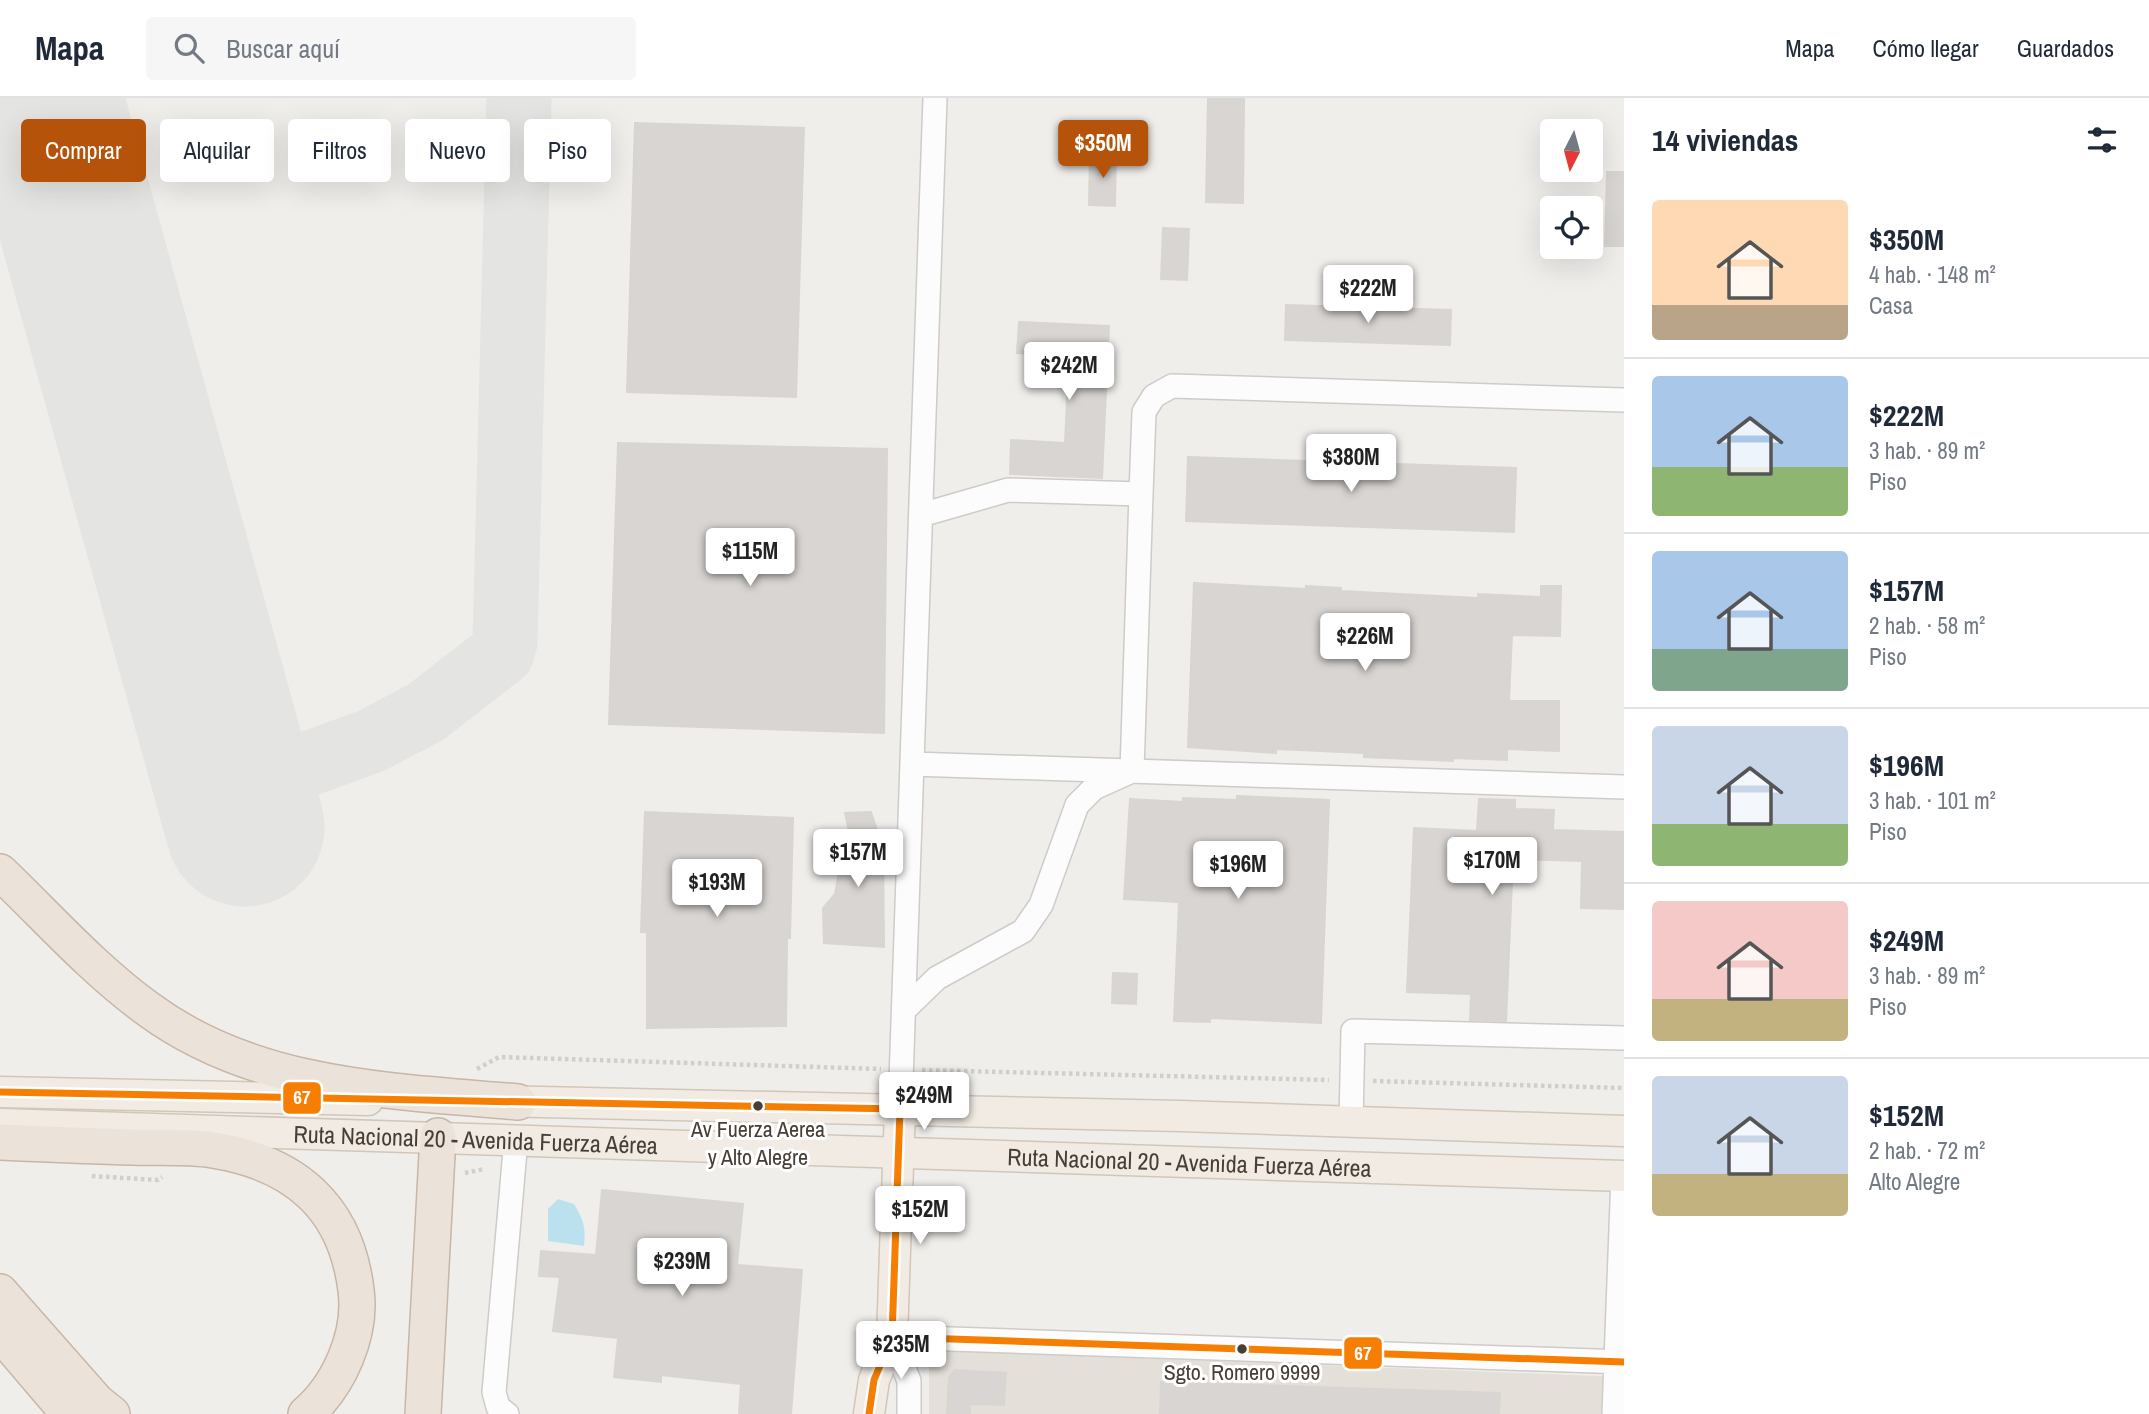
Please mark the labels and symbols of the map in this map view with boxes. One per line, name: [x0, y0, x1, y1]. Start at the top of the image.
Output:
north arrow: [1540, 119, 1603, 182]
pin: $350M: [1054, 120, 1152, 180]
pin: $222M: [1319, 266, 1417, 325]
pin: $242M: [1020, 342, 1118, 402]
pin: $380M: [1302, 434, 1400, 494]
pin: $115M: [701, 528, 799, 588]
pin: $226M: [1316, 614, 1414, 673]
pin: $157M: [809, 830, 907, 889]
pin: $170M: [1443, 838, 1541, 897]
pin: $196M: [1189, 842, 1287, 901]
pin: $193M: [668, 860, 766, 919]
pin: $249M: [875, 1072, 973, 1132]
line badge: 67: [282, 1081, 322, 1115]
text: 67: [293, 1084, 311, 1110]
marker: Av Fuerza Aerea y Alto Alegre: [751, 1099, 765, 1113]
place label: Av Fuerza Aerea y Alto Alegre: [690, 1114, 825, 1172]
street label: Ruta Nacional 20 - Avenida Fuerza Aérea: [293, 1117, 658, 1161]
street label: Ruta Nacional 20 - Avenida Fuerza Aérea: [1007, 1140, 1372, 1184]
pin: $152M: [871, 1186, 969, 1246]
pin: $239M: [633, 1238, 731, 1298]
pin: $235M: [852, 1322, 950, 1381]
line badge: 67: [1343, 1336, 1383, 1370]
text: 67: [1354, 1340, 1372, 1366]
marker: Sgto. Romero 9999: [1235, 1342, 1249, 1356]
place label: Sgto. Romero 9999: [1164, 1357, 1320, 1387]

